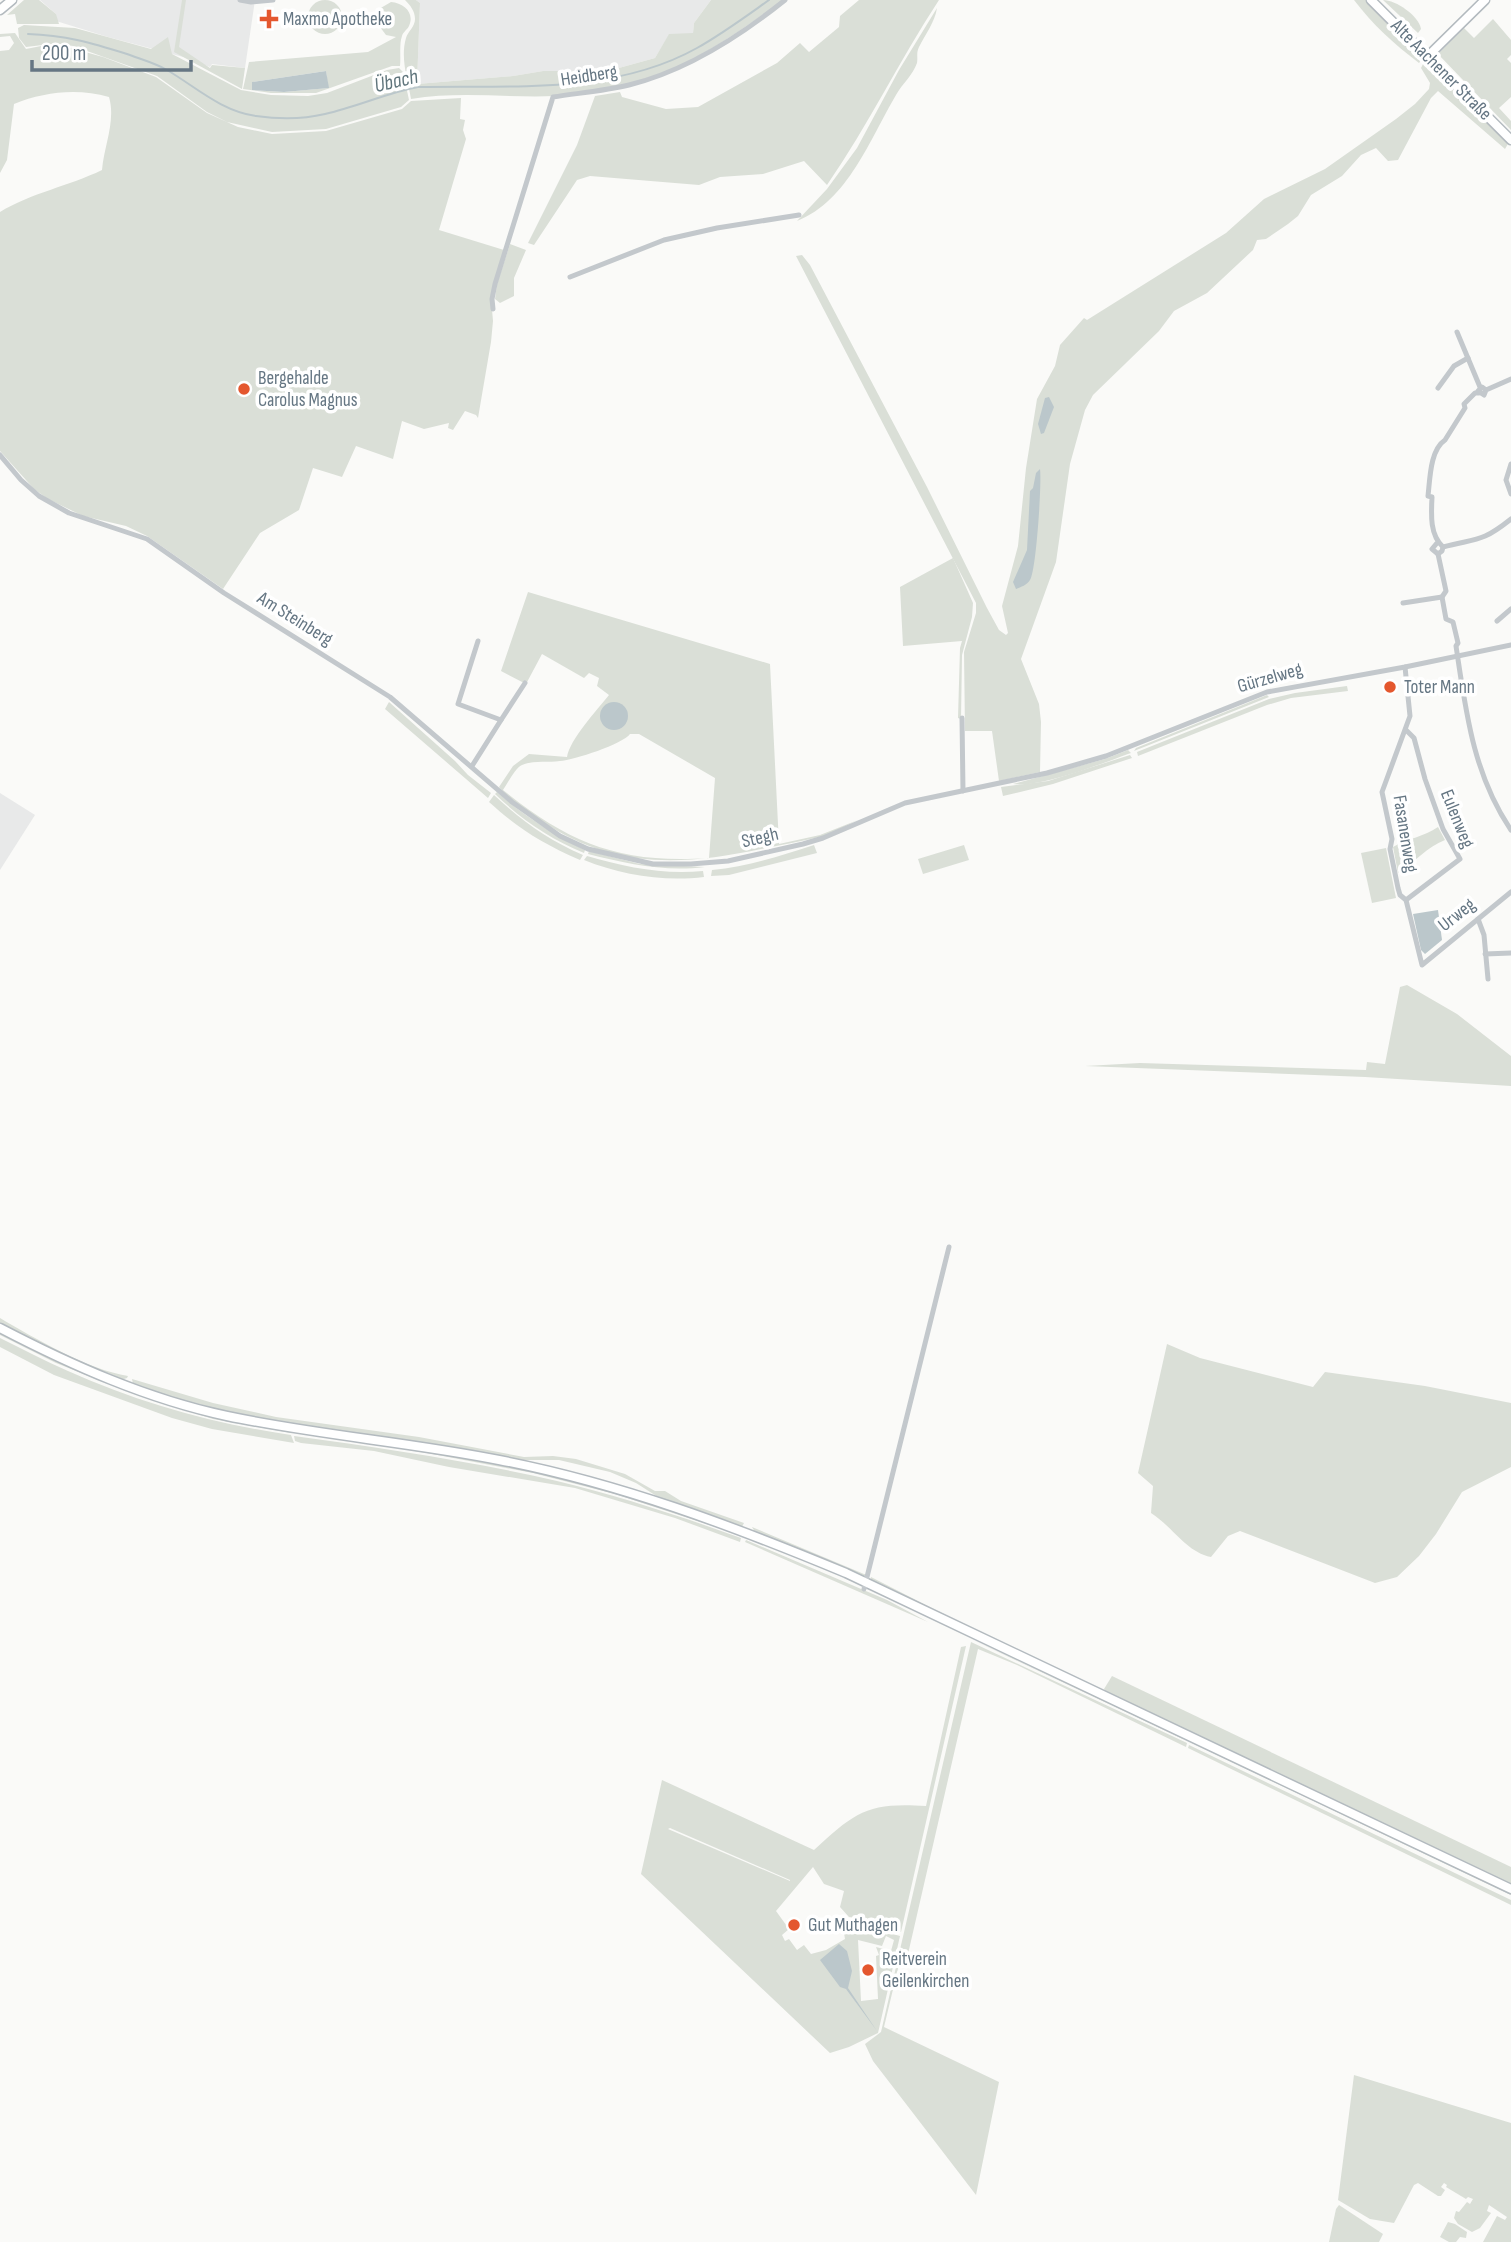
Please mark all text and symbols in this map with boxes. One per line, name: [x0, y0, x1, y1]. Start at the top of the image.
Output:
place label: Maxmo Apotheke: [283, 8, 392, 31]
marker: Maxmo Apotheke: [261, 11, 277, 27]
street label: Alte Aachener Straße: [1385, 14, 1496, 125]
scale bar: [32, 28, 191, 72]
text: 200 m: [42, 41, 86, 66]
street label: Heidberg: [559, 60, 619, 92]
water label: Übach: [372, 64, 421, 98]
place label: Bergehalde Carolus Magnus: [258, 367, 358, 412]
marker: Bergehalde Carolus Magnus: [236, 381, 252, 397]
street label: Am Steinberg: [252, 586, 337, 651]
street label: Gürzelweg: [1235, 658, 1306, 698]
place label: Toter Mann: [1404, 676, 1475, 699]
marker: Toter Mann: [1382, 679, 1398, 695]
street label: Eulenweg: [1435, 786, 1479, 852]
street label: Fasanenweg: [1388, 794, 1423, 875]
street label: Stegh: [739, 823, 781, 853]
street label: Urweg: [1434, 893, 1481, 937]
place label: Gut Muthagen: [808, 1914, 898, 1937]
marker: Gut Muthagen: [786, 1917, 802, 1933]
place label: Reitverein Geilenkirchen: [882, 1948, 969, 1993]
marker: Reitverein Geilenkirchen: [860, 1962, 876, 1978]

